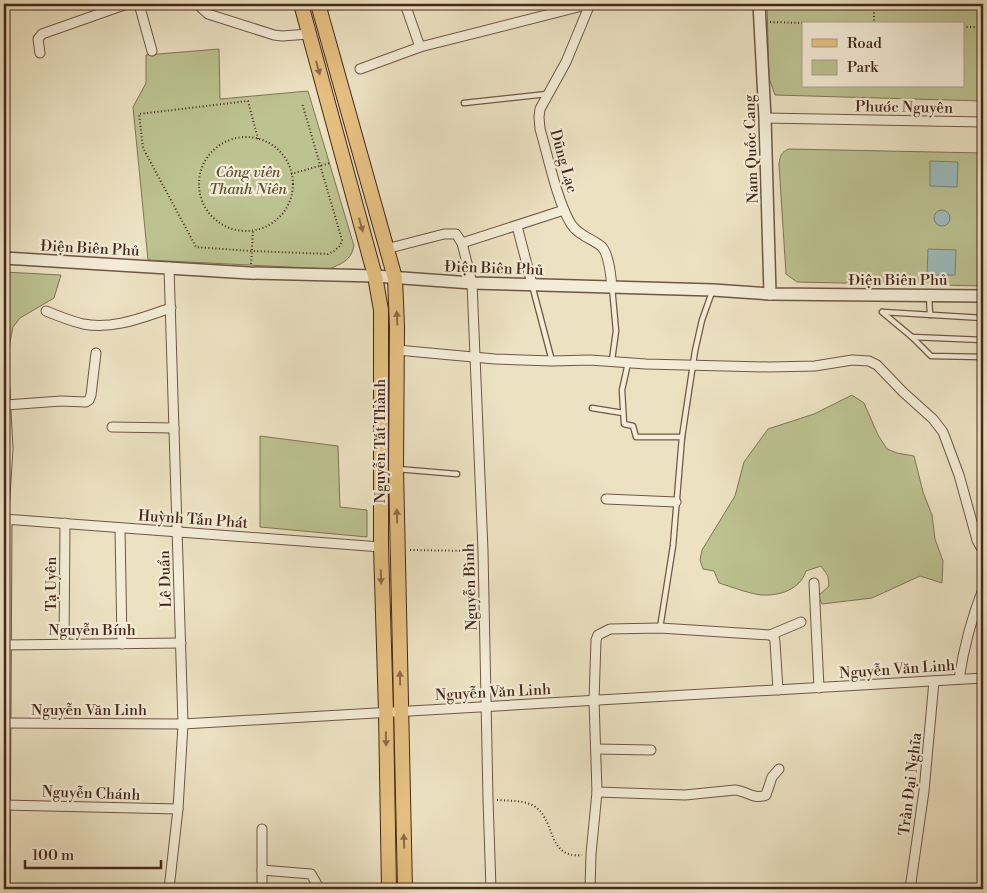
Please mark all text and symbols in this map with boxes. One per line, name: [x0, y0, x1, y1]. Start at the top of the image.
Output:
legend: [802, 22, 964, 88]
text: Road: [847, 34, 882, 53]
text: Park: [847, 58, 879, 77]
one-way arrow: [315, 60, 323, 75]
street label: Nam Quốc Cang: [740, 94, 763, 204]
street label: Phước Nguyên: [855, 97, 953, 118]
street label: Dũng Lạc: [545, 127, 582, 195]
park label: Công viên Thanh Niên: [209, 163, 288, 199]
one-way arrow: [357, 217, 365, 232]
street label: Điện Biên Phủ: [40, 236, 140, 261]
street label: Điện Biên Phủ: [444, 257, 544, 280]
street label: Điện Biên Phủ: [848, 271, 948, 290]
one-way arrow: [393, 310, 401, 326]
street label: Nguyễn Tất Thành: [371, 379, 390, 503]
street label: Huỳnh Tấn Phát: [137, 506, 249, 533]
one-way arrow: [392, 507, 400, 523]
street label: Nguyễn Bình: [459, 543, 482, 631]
street label: Lê Duẩn: [155, 550, 176, 608]
street label: Tạ Uyên: [42, 556, 61, 611]
one-way arrow: [378, 569, 386, 585]
street label: Nguyễn Bính: [48, 621, 136, 640]
street label: Nguyễn Văn Linh: [839, 656, 956, 683]
one-way arrow: [396, 670, 404, 686]
street label: Nguyễn Văn Linh: [435, 680, 551, 705]
street label: Nguyễn Văn Linh: [31, 701, 147, 720]
street label: Trần Đại Nghĩa: [895, 731, 926, 837]
one-way arrow: [383, 732, 391, 748]
street label: Nguyễn Chánh: [41, 782, 141, 805]
one-way arrow: [399, 832, 407, 848]
scale bar: [25, 838, 161, 870]
text: 100 m: [32, 846, 74, 865]

